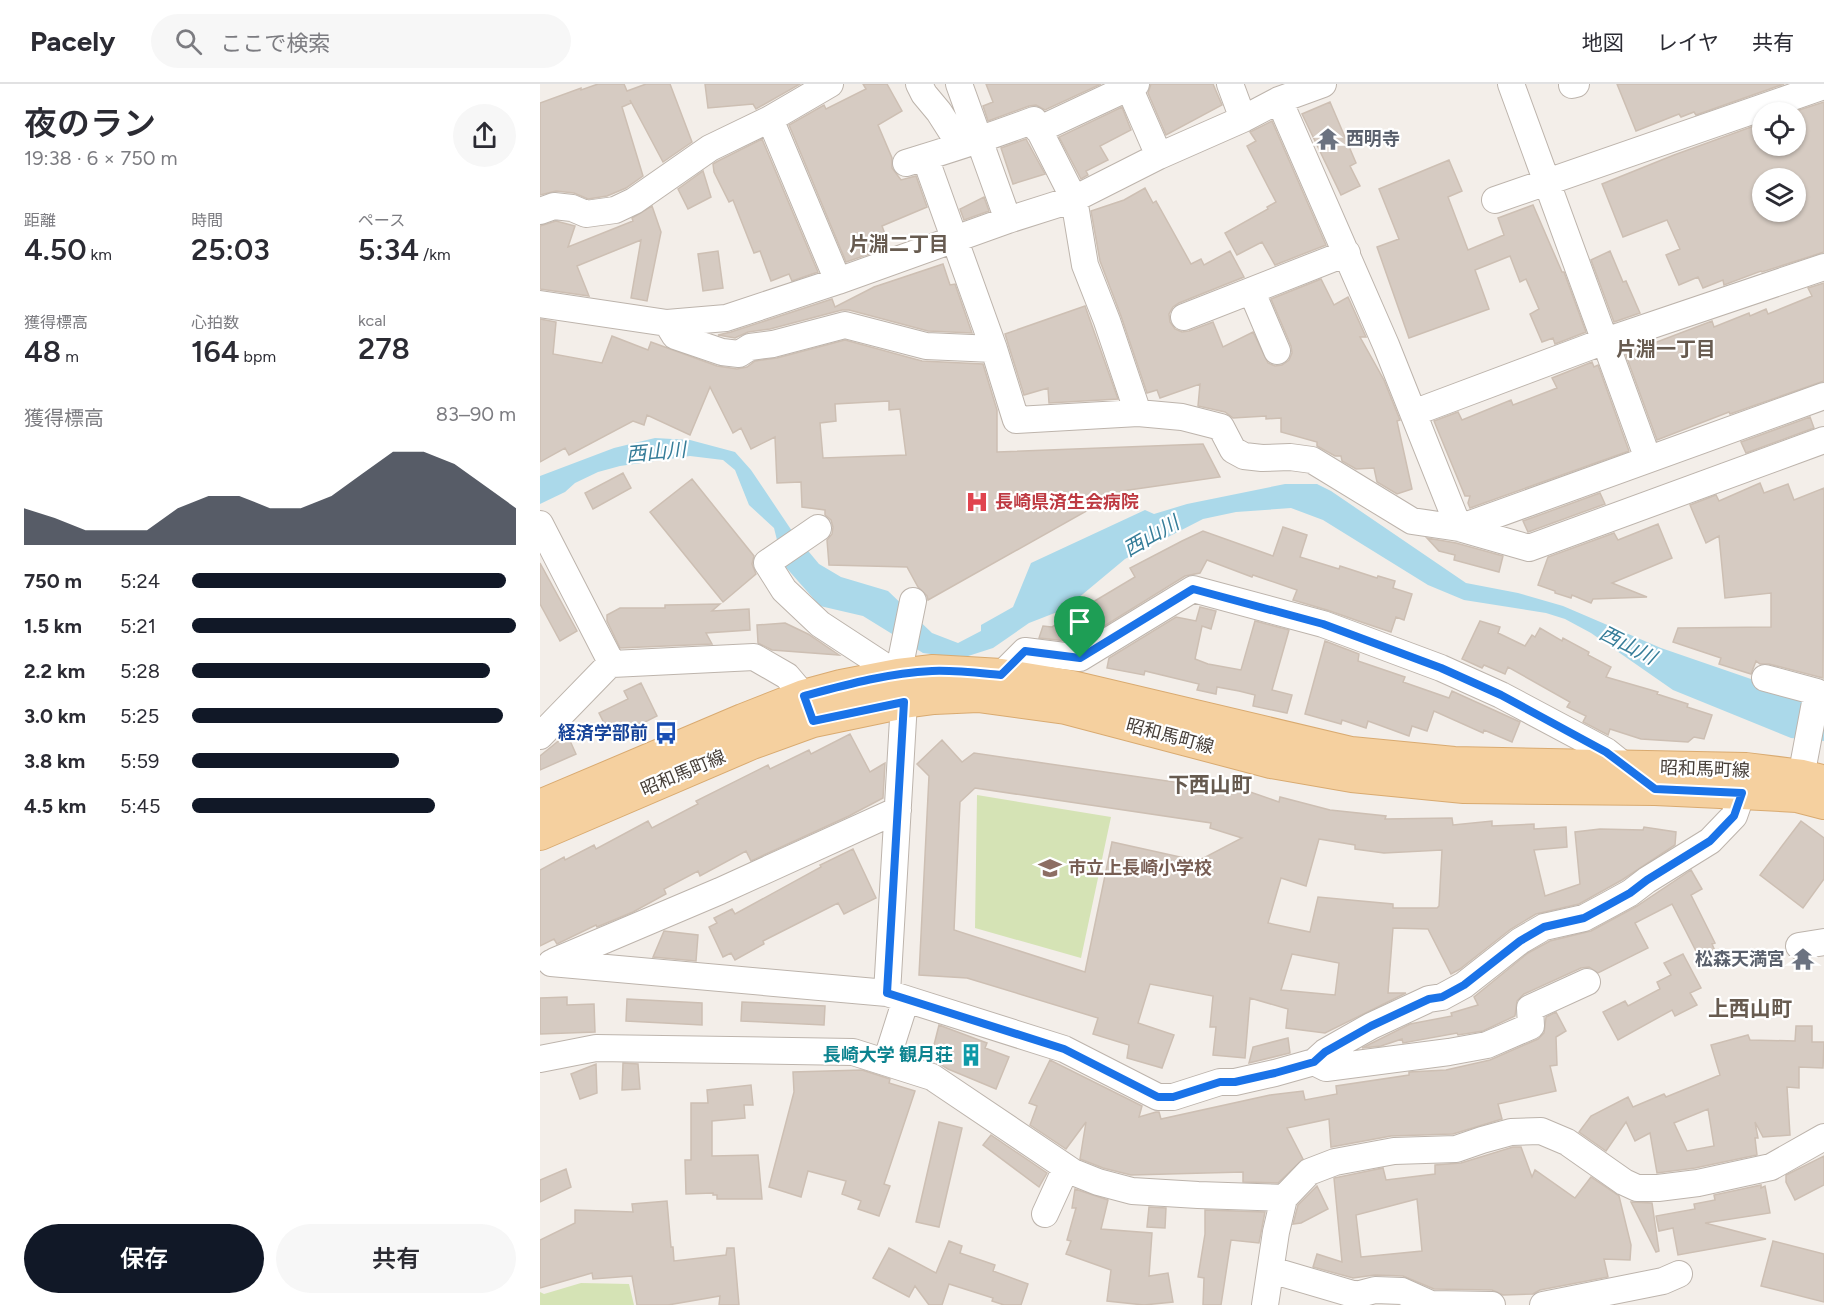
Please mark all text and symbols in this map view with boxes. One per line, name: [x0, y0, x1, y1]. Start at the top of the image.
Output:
search box: [151, 14, 571, 68]
text: Pacely: [30, 24, 115, 58]
icon: search: [172, 25, 205, 58]
text: ここで検索: [220, 30, 330, 57]
text: 地図: [1582, 30, 1624, 55]
text: レイヤ: [1657, 30, 1719, 55]
text: 共有: [1752, 30, 1794, 55]
map controls: [1752, 102, 1806, 222]
button: locate: [1752, 102, 1806, 156]
text: 夜のラン: [24, 104, 156, 143]
button: share: [453, 104, 516, 167]
temple icon: 西明寺: [1315, 126, 1341, 152]
place label: 西明寺: [1346, 128, 1400, 150]
text: 19:38 · 6 × 750 m: [24, 146, 177, 170]
button: layers: [1752, 168, 1806, 222]
text: 距離: [24, 211, 56, 230]
text: 時間: [191, 211, 223, 230]
text: ペース: [358, 211, 405, 230]
text: 4.50: [24, 231, 87, 268]
text: 25:03: [191, 231, 270, 268]
text: 5:34: [358, 231, 419, 268]
district label: 片淵二丁目: [849, 232, 949, 256]
text: km: [87, 245, 112, 264]
text: /km: [419, 245, 451, 264]
text: kcal: [358, 311, 386, 330]
text: 獲得標高: [24, 313, 88, 332]
text: 心拍数: [191, 313, 239, 332]
text: 278: [358, 330, 410, 367]
text: 48: [24, 333, 61, 370]
text: 164: [191, 333, 240, 370]
district label: 片淵一丁目: [1616, 337, 1716, 361]
text: m: [61, 347, 79, 366]
text: bpm: [240, 347, 276, 366]
text: 83–90 m: [436, 402, 516, 426]
text: 獲得標高: [24, 406, 104, 430]
water label: 西山川: [625, 437, 689, 467]
hospital icon: 長崎県済生会病院: [964, 489, 990, 515]
place label: 長崎県済生会病院: [995, 491, 1139, 513]
water label: 西山川: [1119, 510, 1185, 561]
text: 750 m: [24, 569, 82, 593]
text: 5:24: [120, 569, 160, 593]
pin: [1054, 596, 1105, 658]
icon: arrive: [1063, 605, 1096, 638]
text: 1.5 km: [24, 614, 82, 638]
text: 5:21: [120, 614, 156, 638]
water label: 西山川: [1596, 621, 1662, 670]
text: 2.2 km: [24, 659, 85, 683]
text: 5:28: [120, 659, 160, 683]
text: 3.0 km: [24, 704, 86, 728]
text: 5:25: [120, 704, 159, 728]
street label: 昭和馬町線: [1124, 714, 1216, 758]
bus stop icon: 経済学部前: [653, 720, 679, 746]
place label: 経済学部前: [558, 722, 648, 744]
street label: 昭和馬町線: [637, 745, 729, 801]
text: 3.8 km: [24, 749, 85, 773]
text: 5:59: [120, 749, 159, 773]
street label: 昭和馬町線: [1660, 756, 1750, 782]
district label: 下西山町: [1168, 772, 1252, 797]
text: 4.5 km: [24, 794, 86, 818]
text: 5:45: [120, 794, 160, 818]
school or university icon: 市立上長崎小学校: [1037, 855, 1063, 881]
place label: 市立上長崎小学校: [1068, 857, 1212, 879]
temple icon: 松森天満宮: [1790, 946, 1816, 972]
place label: 松森天満宮: [1695, 948, 1785, 970]
district label: 上西山町: [1708, 996, 1792, 1021]
building icon: 長崎大学 観月荘: [958, 1042, 984, 1068]
place label: 長崎大学 観月荘: [823, 1044, 953, 1066]
button: 保存: [24, 1224, 264, 1293]
button: 共有: [276, 1224, 516, 1293]

